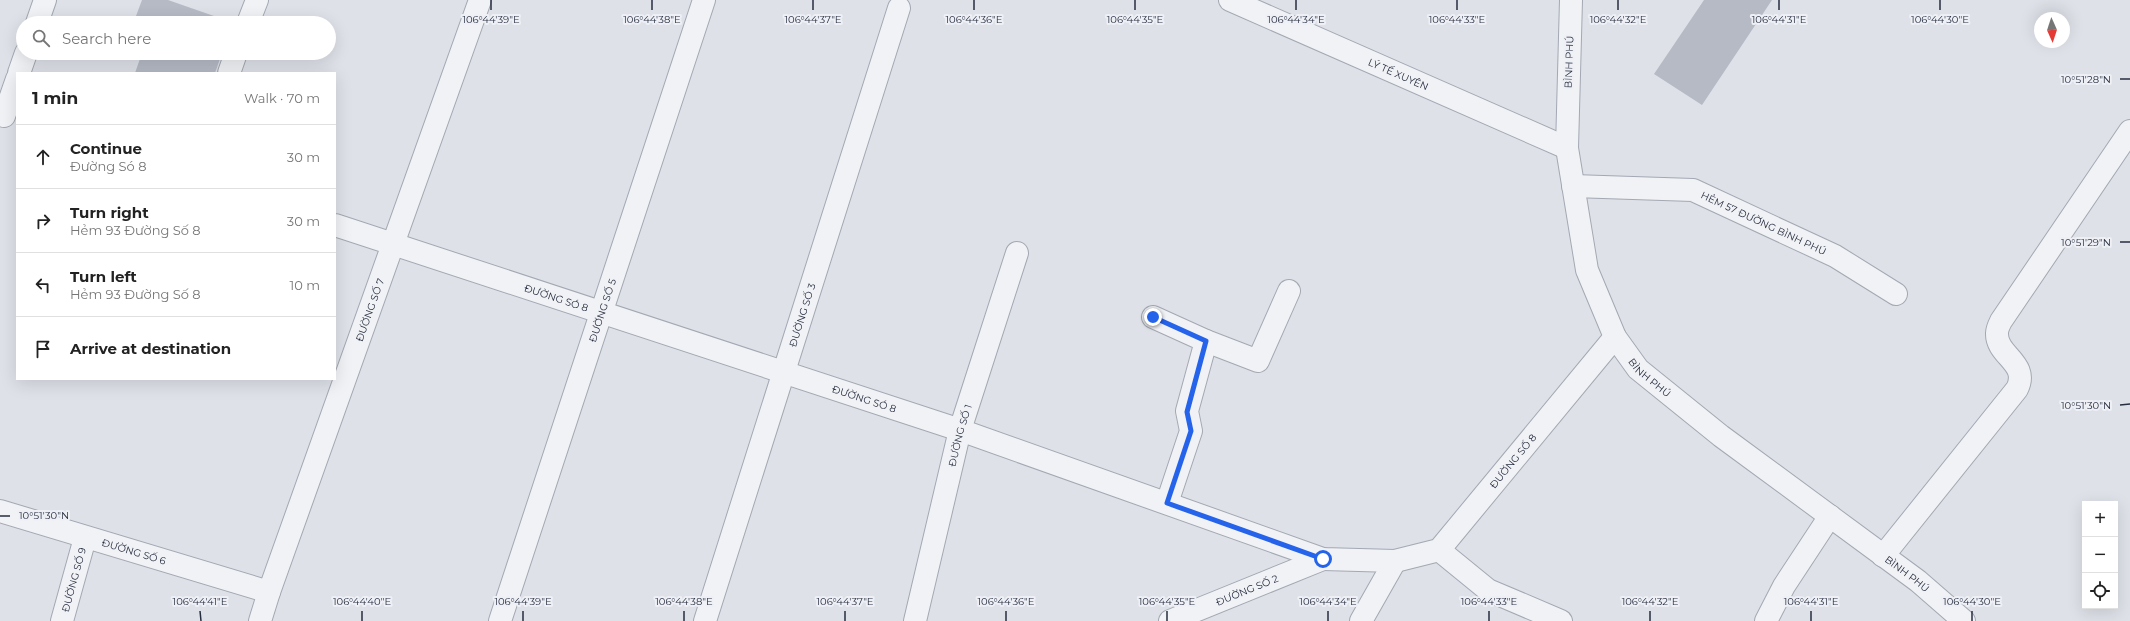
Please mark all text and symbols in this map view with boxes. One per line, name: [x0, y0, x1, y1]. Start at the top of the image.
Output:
north arrow: [2034, 12, 2070, 48]
text: 106°44'39"E: [462, 13, 520, 26]
text: 106°44'38"E: [623, 13, 681, 26]
text: 106°44'37"E: [784, 13, 842, 26]
text: 106°44'36"E: [945, 13, 1003, 26]
text: 106°44'35"E: [1107, 13, 1164, 26]
text: 106°44'34"E: [1267, 13, 1325, 26]
text: 106°44'33"E: [1429, 13, 1486, 26]
text: 106°44'32"E: [1590, 13, 1647, 26]
text: 106°44'31"E: [1752, 13, 1807, 26]
text: 106°44'30"E: [1911, 13, 1969, 26]
search box: [16, 16, 336, 60]
icon: search: [30, 27, 52, 49]
text: Search here: [62, 29, 151, 48]
street label: BÌNH PHÚ: [1562, 36, 1576, 88]
street label: LÝ TẾ XUYÊN: [1366, 55, 1431, 93]
text: 10°51'28"N: [2061, 73, 2111, 86]
text: 1 min: [32, 88, 78, 108]
text: Walk · 70 m: [244, 90, 320, 106]
text: Continue: [70, 139, 142, 158]
icon: ahead: [32, 146, 54, 168]
text: 30 m: [287, 149, 320, 165]
text: Đường Só 8: [70, 158, 146, 174]
street label: HẺM 57 ĐƯỜNG BÌNH PHÚ: [1699, 188, 1828, 258]
text: Turn right: [70, 203, 149, 222]
icon: right: [32, 210, 54, 232]
text: 30 m: [287, 213, 320, 229]
text: Hẻm 93 Đường Số 8: [70, 222, 201, 238]
text: 10°51'29"N: [2061, 236, 2111, 249]
text: Turn left: [70, 267, 137, 286]
icon: left: [32, 274, 54, 296]
street label: ĐƯỜNG SỐ 7: [352, 276, 387, 343]
text: 10 m: [290, 277, 320, 293]
street label: ĐƯỜNG SỐ 5: [586, 277, 619, 344]
street label: ĐƯỜNG SÓ 8: [523, 281, 590, 314]
street label: ĐƯỜNG SỐ 3: [786, 281, 818, 348]
text: Hẻm 93 Đường Số 8: [70, 286, 201, 302]
route end: [1144, 308, 1162, 326]
icon: arrive: [32, 338, 54, 360]
text: Arrive at destination: [70, 339, 231, 358]
street label: BÌNH PHÚ: [1626, 355, 1674, 400]
street label: ĐƯỜNG SÓ 8: [831, 382, 898, 415]
text: 10°51'30"N: [2061, 399, 2111, 412]
street label: ĐƯỜNG SỐ 1: [945, 403, 974, 468]
street label: ĐƯỜNG SỐ 8: [1486, 431, 1539, 491]
map controls: [2082, 501, 2118, 609]
button: +: [2082, 501, 2118, 537]
text: 10°51'30"N: [19, 509, 69, 522]
street label: ĐƯỜNG SỐ 6: [100, 536, 168, 567]
button: −: [2082, 537, 2118, 573]
street label: ĐƯỜNG SỐ 9: [58, 546, 89, 613]
route start: [1314, 550, 1332, 568]
street label: BÌNH PHÚ: [1882, 552, 1932, 595]
street label: ĐƯỜNG SỐ 2: [1214, 571, 1280, 608]
button: locate: [2082, 573, 2118, 609]
text: 106°44'41"E: [173, 595, 228, 608]
text: 106°44'40"E: [333, 595, 391, 608]
text: 106°44'39"E: [494, 595, 552, 608]
text: 106°44'38"E: [655, 595, 713, 608]
text: 106°44'37"E: [816, 595, 874, 608]
text: 106°44'36"E: [977, 595, 1035, 608]
text: 106°44'35"E: [1139, 595, 1196, 608]
text: 106°44'34"E: [1299, 595, 1357, 608]
text: 106°44'33"E: [1461, 595, 1518, 608]
text: 106°44'32"E: [1622, 595, 1679, 608]
text: 106°44'31"E: [1784, 595, 1839, 608]
text: 106°44'30"E: [1943, 595, 2001, 608]

